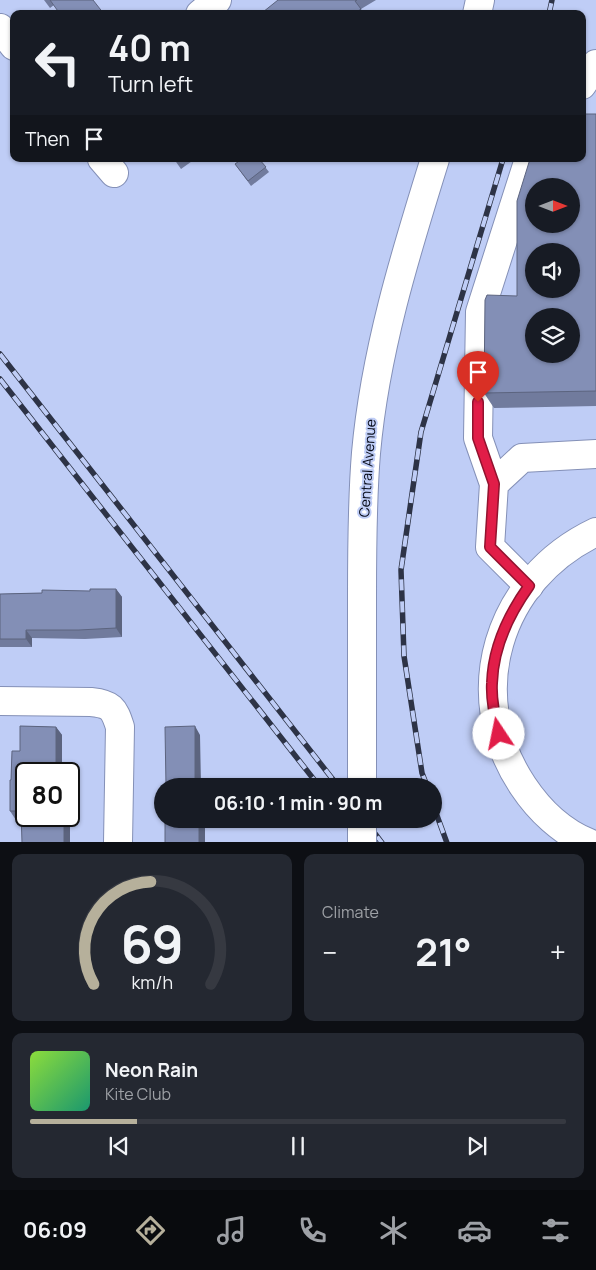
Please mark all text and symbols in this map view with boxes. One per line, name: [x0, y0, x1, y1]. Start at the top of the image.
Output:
text: 40 m: [108, 24, 191, 72]
icon: left: [25, 30, 90, 95]
text: Turn left: [108, 69, 193, 99]
icon: arrive: [80, 125, 108, 153]
text: Then: [25, 126, 70, 152]
north arrow: [525, 178, 580, 232]
map controls: [525, 178, 580, 363]
button: sound: [525, 243, 580, 298]
button: layers: [525, 308, 580, 363]
pin: [457, 351, 499, 402]
icon: arrive: [464, 358, 492, 386]
street label: Central Avenue: [354, 418, 380, 518]
position arrow: [472, 707, 524, 759]
speed limit sign: 80: [15, 762, 80, 827]
text: 06:10 · 1 min · 90 m: [214, 790, 382, 816]
text: Climate: [322, 901, 379, 923]
text: 69: [120, 908, 184, 979]
text: 21°: [415, 925, 472, 977]
text: −: [322, 933, 337, 971]
text: +: [550, 933, 566, 971]
text: km/h: [131, 970, 173, 994]
text: Neon Rain: [105, 1057, 198, 1083]
text: Kite Club: [105, 1083, 171, 1105]
icon: previous: [105, 1132, 133, 1160]
icon: pause: [284, 1132, 312, 1160]
icon: next: [463, 1132, 491, 1160]
icon: directions: [133, 1213, 168, 1248]
icon: music: [214, 1213, 249, 1248]
icon: phone: [295, 1213, 330, 1248]
icon: climate: [376, 1213, 411, 1248]
icon: car: [457, 1213, 492, 1248]
icon: filters: [538, 1213, 573, 1248]
text: 06:09: [23, 1215, 87, 1245]

